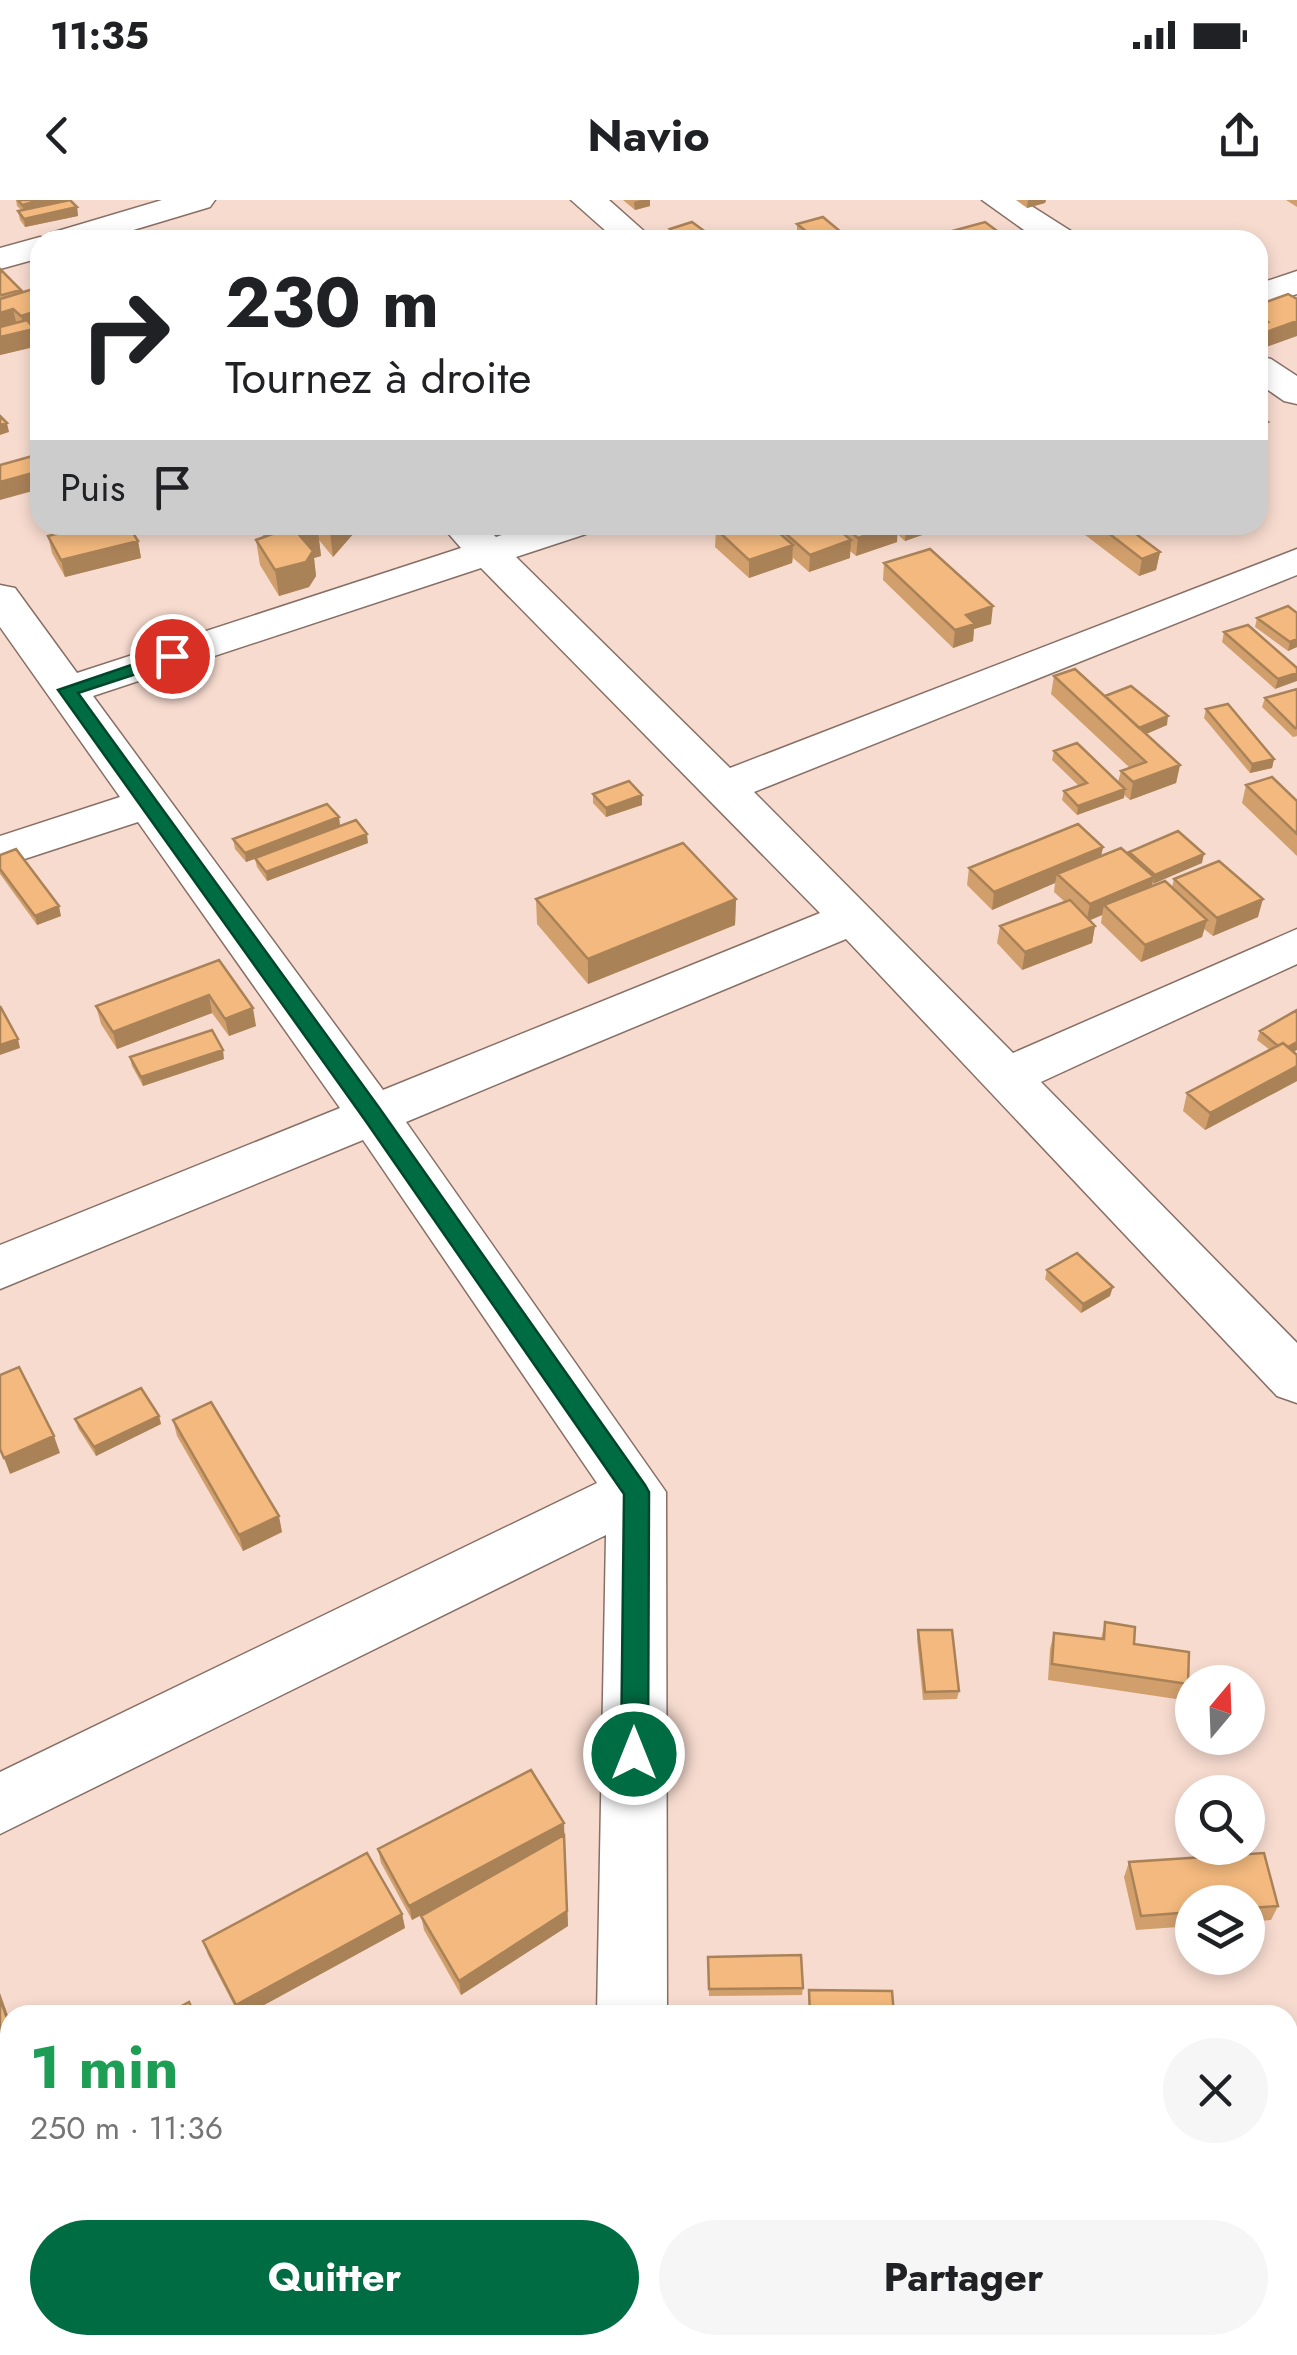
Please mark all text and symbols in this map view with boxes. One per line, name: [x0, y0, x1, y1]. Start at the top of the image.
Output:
text: 11:35: [50, 8, 149, 63]
text: Navio: [587, 103, 710, 168]
icon: back: [30, 108, 85, 163]
icon: share: [1212, 108, 1267, 163]
text: 230 m: [225, 252, 439, 353]
icon: right: [60, 270, 190, 400]
text: Tournez à droite: [225, 345, 531, 410]
text: Puis: [60, 460, 125, 515]
icon: arrive: [145, 460, 200, 515]
pin: [130, 614, 215, 699]
icon: arrive: [145, 629, 200, 684]
north arrow: [1175, 1665, 1265, 1755]
map controls: [1175, 1665, 1265, 1975]
position arrow: [582, 1702, 686, 1806]
button: search: [1175, 1775, 1265, 1865]
button: layers: [1175, 1885, 1265, 1975]
text: 1 min: [30, 2024, 179, 2111]
button: close: [1163, 2038, 1268, 2143]
text: 250 m · 11:36: [30, 2105, 223, 2151]
button: Quitter: [30, 2220, 639, 2335]
button: Partager: [659, 2220, 1268, 2335]

